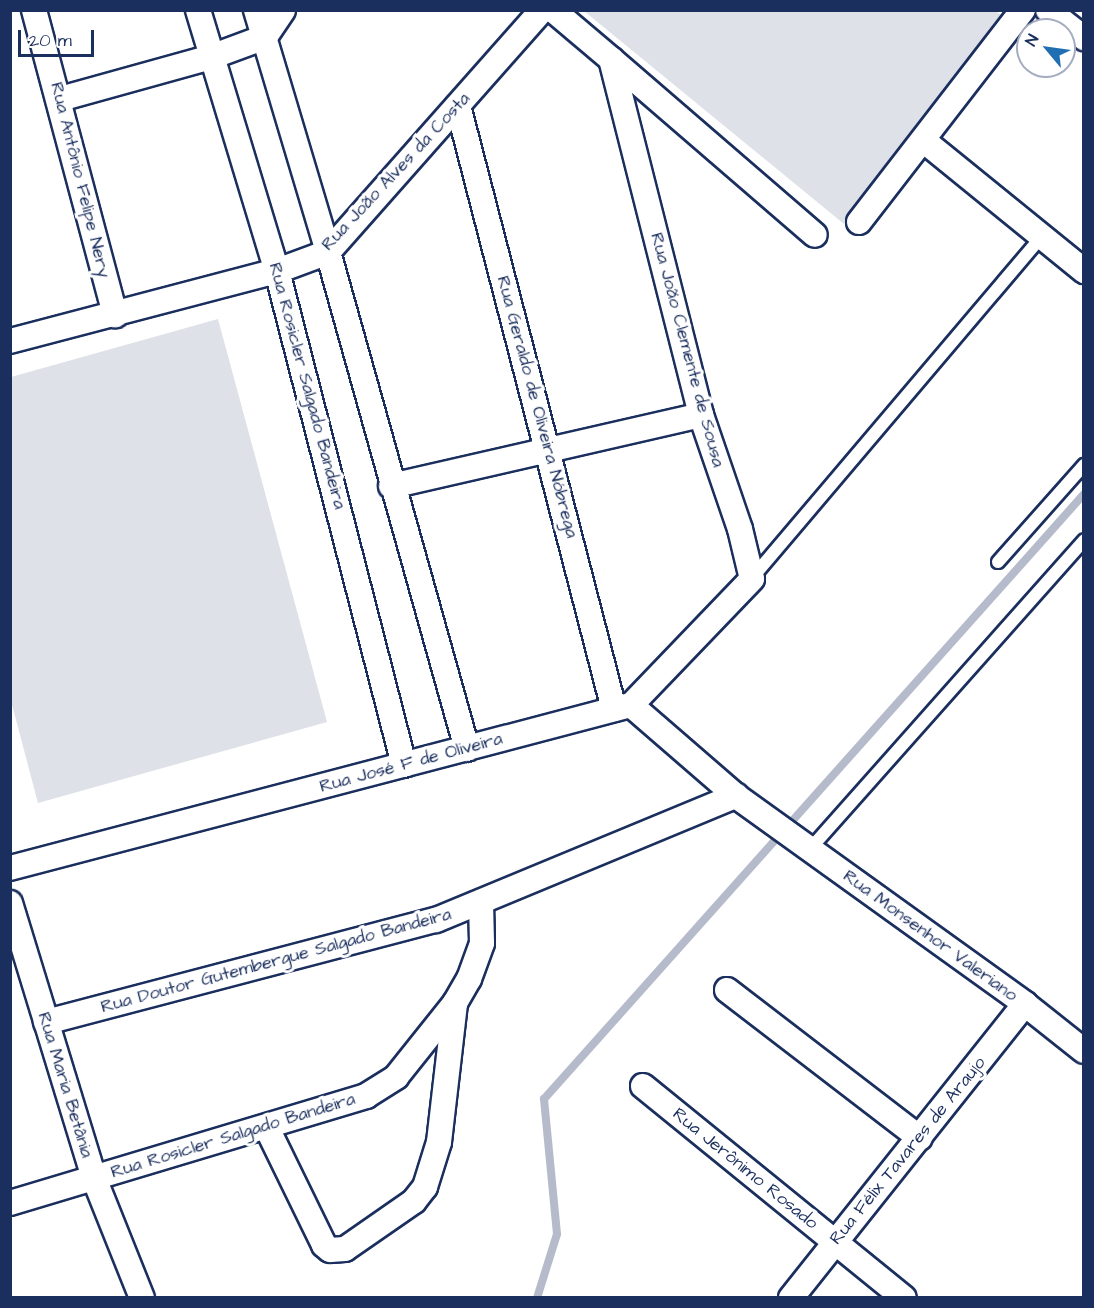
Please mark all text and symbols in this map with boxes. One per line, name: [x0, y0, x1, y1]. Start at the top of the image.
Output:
scale bar: [21, 18, 98, 56]
north arrow: [1016, 18, 1076, 78]
text: 20 m: [29, 28, 72, 53]
text: N: [1020, 31, 1044, 50]
street label: Rua Antônio Felipe Nery: [45, 80, 115, 280]
street label: Rua João Alves da Costa: [317, 89, 475, 255]
street label: Rua João Clemente de Sousa: [645, 230, 729, 470]
street label: Rua Rosicler Salgado Bandeira: [264, 260, 350, 512]
street label: Rua Geraldo de Oliveira Nóbrega: [492, 274, 582, 540]
street label: Rua José F de Oliveira: [317, 728, 505, 798]
street label: Rua Monsenhor Valeriano: [839, 865, 1021, 1007]
street label: Rua Doutor Gutembergue Salgado Bandeira: [98, 904, 454, 1018]
street label: Rua Maria Betânia: [33, 1010, 97, 1160]
street label: Rua Félix Tavares de Araujo: [825, 1053, 991, 1249]
street label: Rua Rosicler Salgado Bandeira: [108, 1088, 358, 1184]
street label: Rua Jerônimo Rosado: [668, 1104, 822, 1234]

